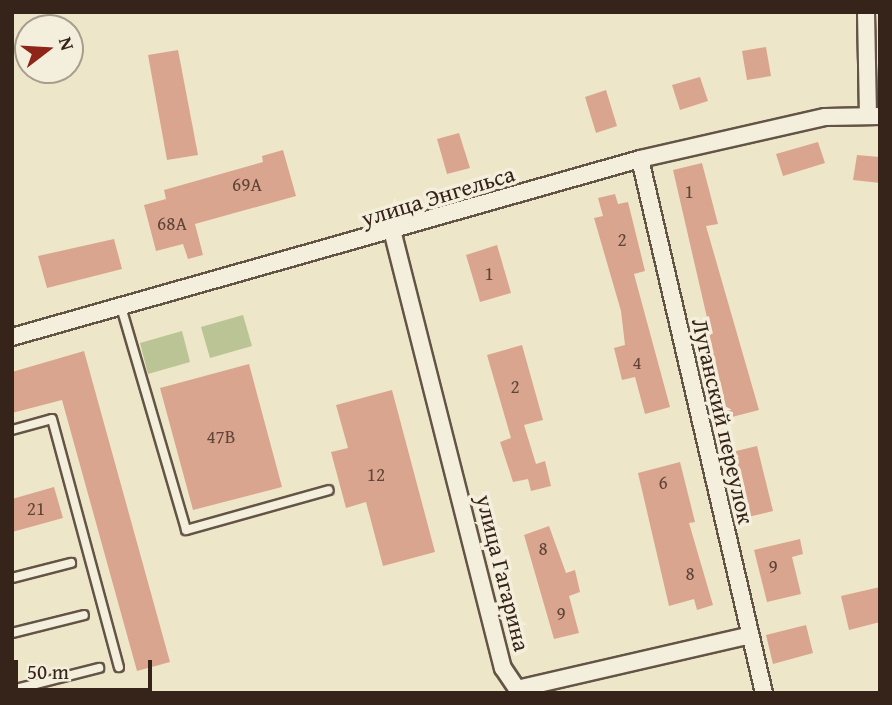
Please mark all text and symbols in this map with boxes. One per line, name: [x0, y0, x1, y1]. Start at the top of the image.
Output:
north arrow: [14, 14, 84, 84]
text: N: [52, 33, 82, 54]
street label: улица Энгельса: [358, 160, 518, 232]
house number: 69А: [232, 174, 262, 196]
house number: 1: [684, 181, 694, 203]
house number: 68А: [157, 213, 187, 235]
house number: 2: [617, 229, 627, 251]
house number: 1: [484, 263, 494, 285]
street label: Луганский переулок: [686, 316, 760, 526]
house number: 4: [632, 352, 642, 374]
house number: 2: [510, 376, 520, 398]
house number: 47В: [206, 426, 236, 448]
house number: 12: [367, 464, 385, 486]
house number: 6: [658, 472, 668, 494]
street label: улица Гагарина: [470, 492, 536, 654]
house number: 21: [27, 498, 45, 520]
house number: 8: [538, 538, 548, 560]
house number: 9: [768, 556, 778, 578]
house number: 8: [685, 563, 695, 585]
house number: 9: [556, 603, 566, 625]
scale bar: [18, 646, 156, 690]
text: 50 m: [27, 656, 69, 687]

